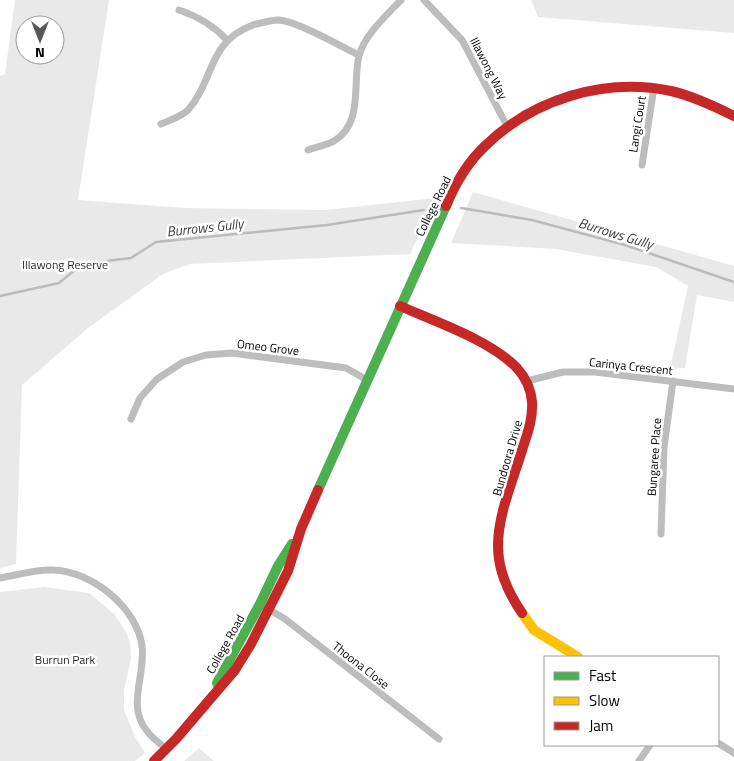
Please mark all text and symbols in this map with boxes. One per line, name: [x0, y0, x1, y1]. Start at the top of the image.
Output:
north arrow: [15, 15, 65, 65]
street label: Illawong Way: [465, 34, 513, 103]
text: N: [35, 43, 45, 64]
street label: Langi Court: [623, 94, 651, 154]
street label: College Road: [410, 173, 456, 239]
water label: Burrows Gully: [166, 212, 246, 241]
water label: Burrows Gully: [576, 212, 658, 255]
park label: Illawong Reserve: [22, 255, 108, 274]
street label: Omeo Grove: [236, 334, 300, 360]
street label: Carinya Crescent: [588, 352, 675, 380]
street label: Bungaree Place: [642, 417, 666, 497]
street label: Bundoora Drive: [487, 418, 527, 498]
street label: College Road: [201, 611, 249, 677]
street label: Thoona Close: [328, 637, 394, 693]
park label: Burrun Park: [35, 650, 95, 669]
legend: [544, 656, 719, 746]
text: Fast: [589, 664, 617, 687]
text: Slow: [589, 689, 620, 712]
text: Jam: [589, 714, 613, 737]

